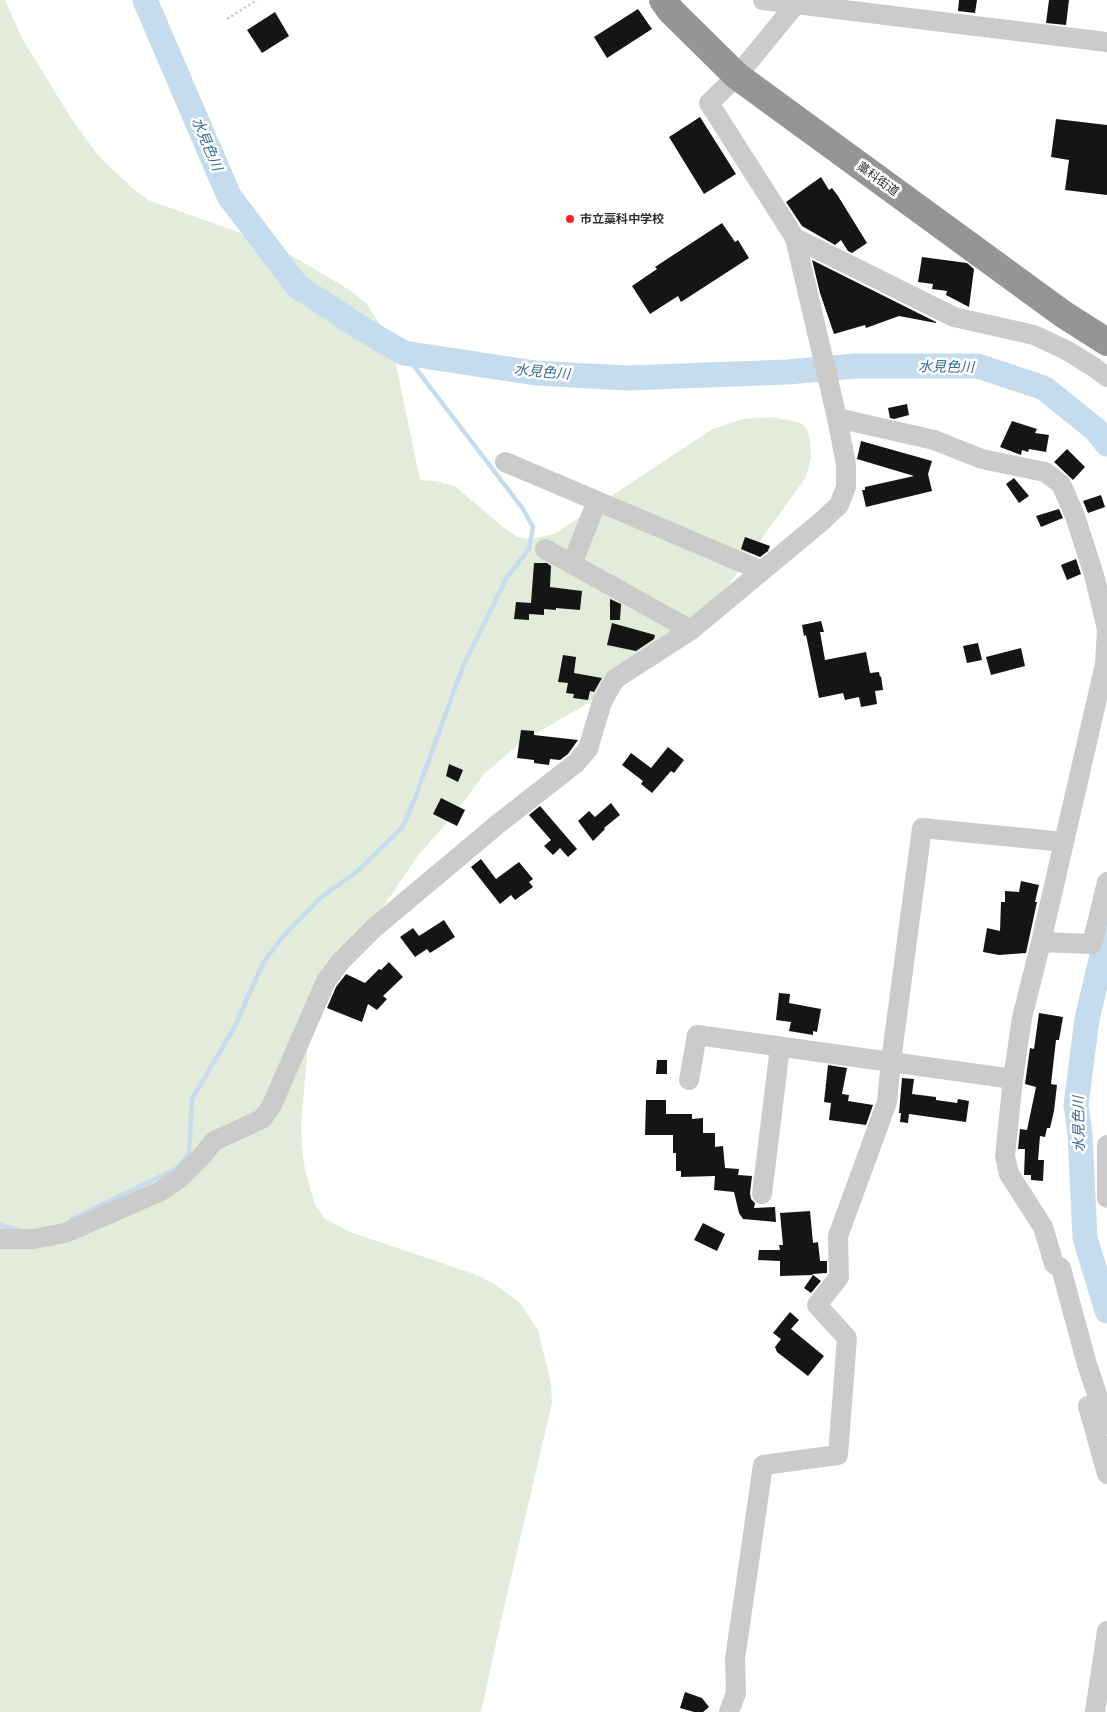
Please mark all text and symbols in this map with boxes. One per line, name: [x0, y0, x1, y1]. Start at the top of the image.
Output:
water label: 水見色川: [188, 115, 226, 173]
street label: 藁科街道: [854, 159, 902, 199]
place label: 市立藁科中学校: [580, 212, 664, 226]
marker: 市立藁科中学校: [564, 213, 576, 225]
water label: 水見色川: [918, 358, 974, 376]
water label: 水見色川: [513, 361, 571, 383]
water label: 水見色川: [1070, 1096, 1088, 1152]

